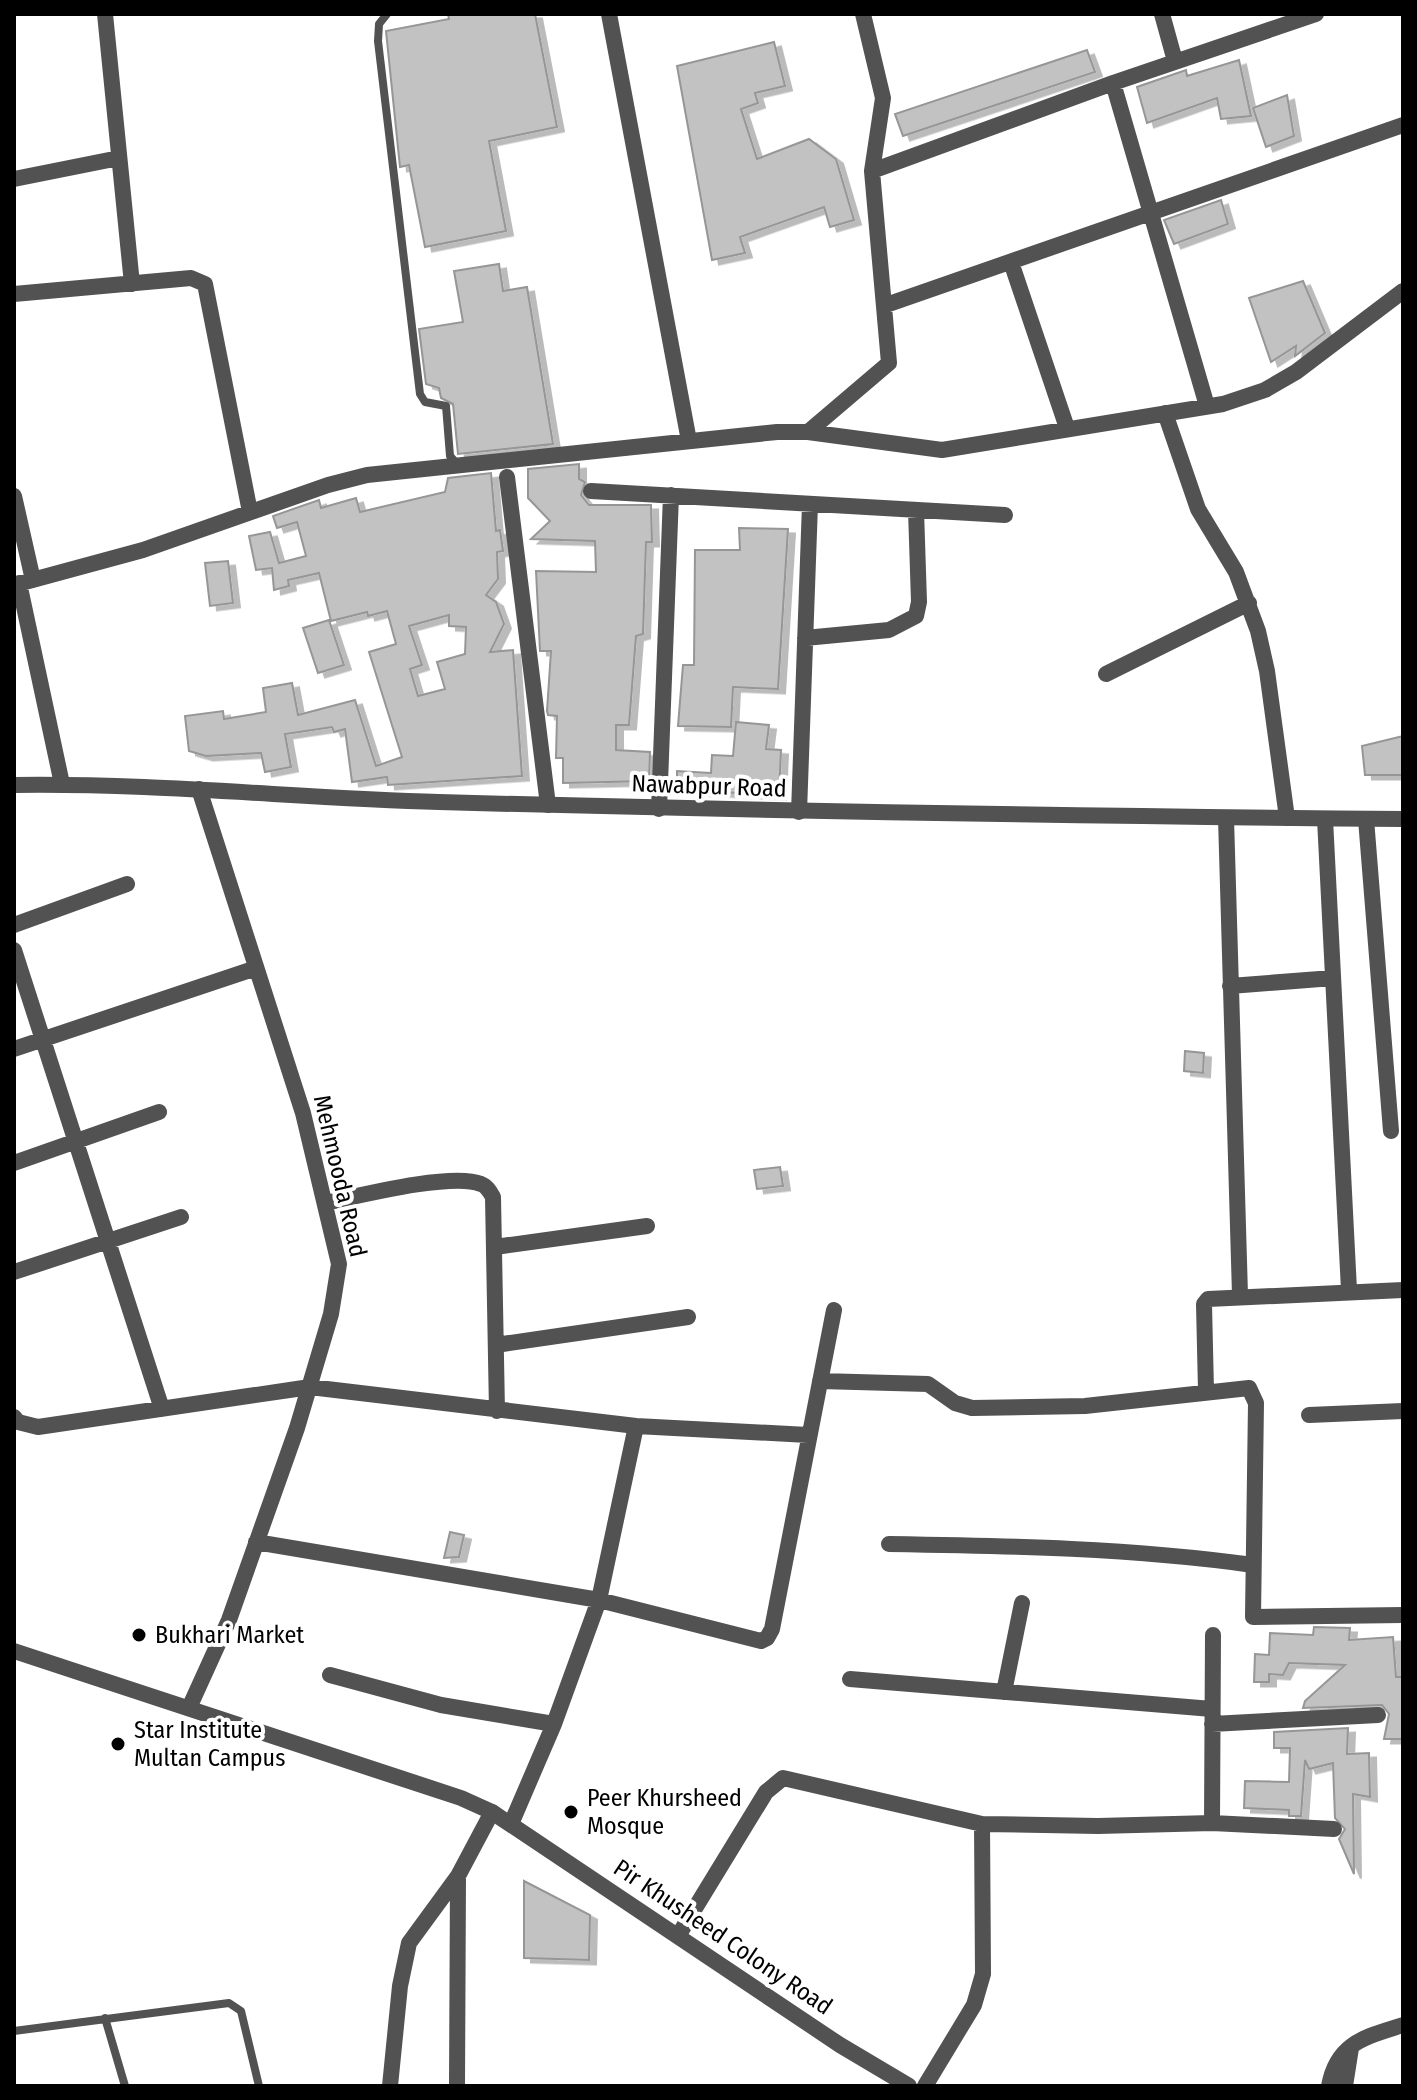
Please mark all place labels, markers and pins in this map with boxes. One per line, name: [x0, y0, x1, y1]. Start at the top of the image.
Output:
place label: Bukhari Market: [155, 1621, 304, 1649]
marker: Bukhari Market: [130, 1626, 148, 1644]
place label: Star Institute Multan Campus: [134, 1716, 285, 1772]
marker: Star Institute Multan Campus: [109, 1735, 127, 1753]
place label: Peer Khursheed Mosque: [587, 1784, 742, 1840]
marker: Peer Khursheed Mosque: [562, 1803, 580, 1821]

